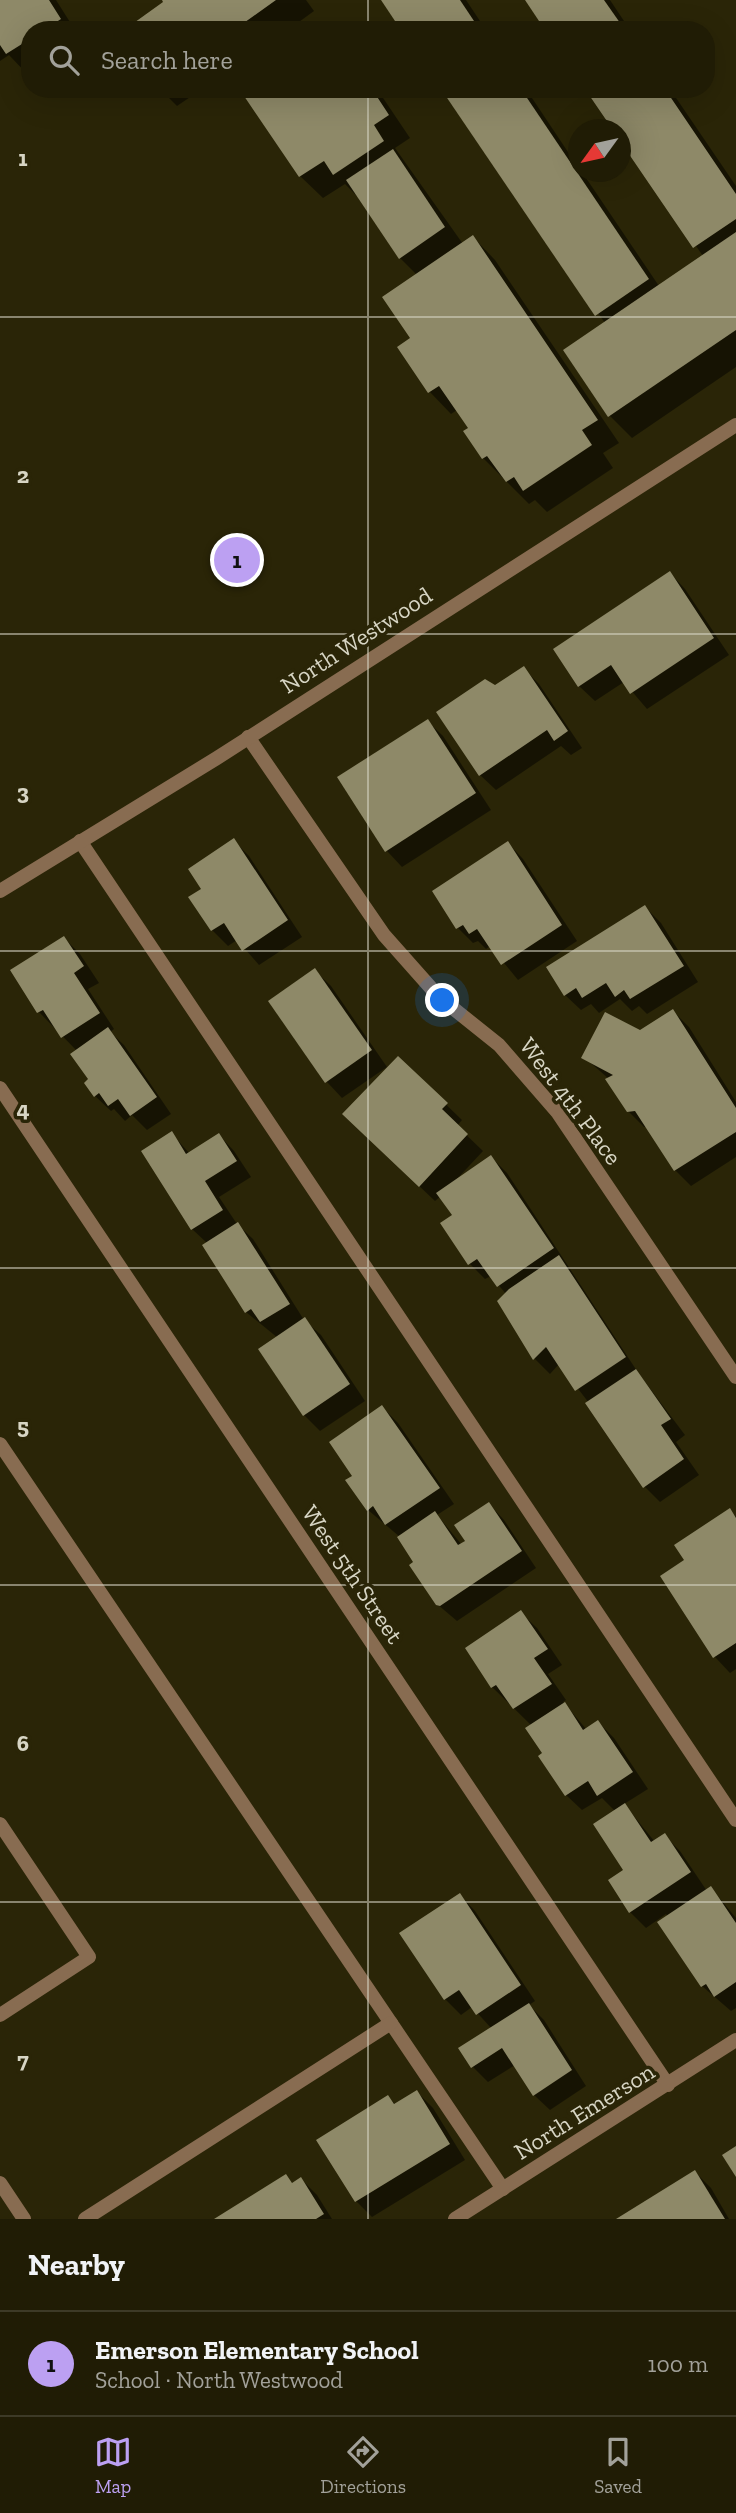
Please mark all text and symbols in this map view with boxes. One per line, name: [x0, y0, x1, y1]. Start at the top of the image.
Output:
search box: [21, 21, 715, 98]
icon: search: [45, 41, 83, 79]
text: Search here: [101, 44, 233, 76]
north arrow: [568, 119, 631, 182]
text: 1: [18, 144, 28, 172]
text: 2: [17, 461, 29, 489]
pin: 1: [214, 534, 260, 586]
street label: North Westwood: [275, 580, 437, 700]
text: 3: [17, 778, 29, 806]
your location: [425, 983, 459, 1017]
street label: West 4th Place: [514, 1032, 628, 1170]
text: 4: [16, 1095, 30, 1123]
text: 5: [17, 1412, 29, 1440]
street label: West 5th Street: [296, 1499, 410, 1649]
text: 6: [17, 1729, 29, 1757]
text: 7: [17, 2046, 29, 2074]
street label: North Emerson: [509, 2056, 660, 2166]
text: Nearby: [28, 2247, 125, 2283]
text: Emerson Elementary School: [95, 2334, 419, 2366]
text: 1: [46, 2350, 56, 2378]
text: 100 m: [648, 2350, 708, 2378]
text: School · North Westwood: [95, 2366, 343, 2394]
tab: Map: [94, 2433, 132, 2498]
tab: Directions: [320, 2433, 406, 2498]
tab: Saved: [594, 2433, 642, 2498]

